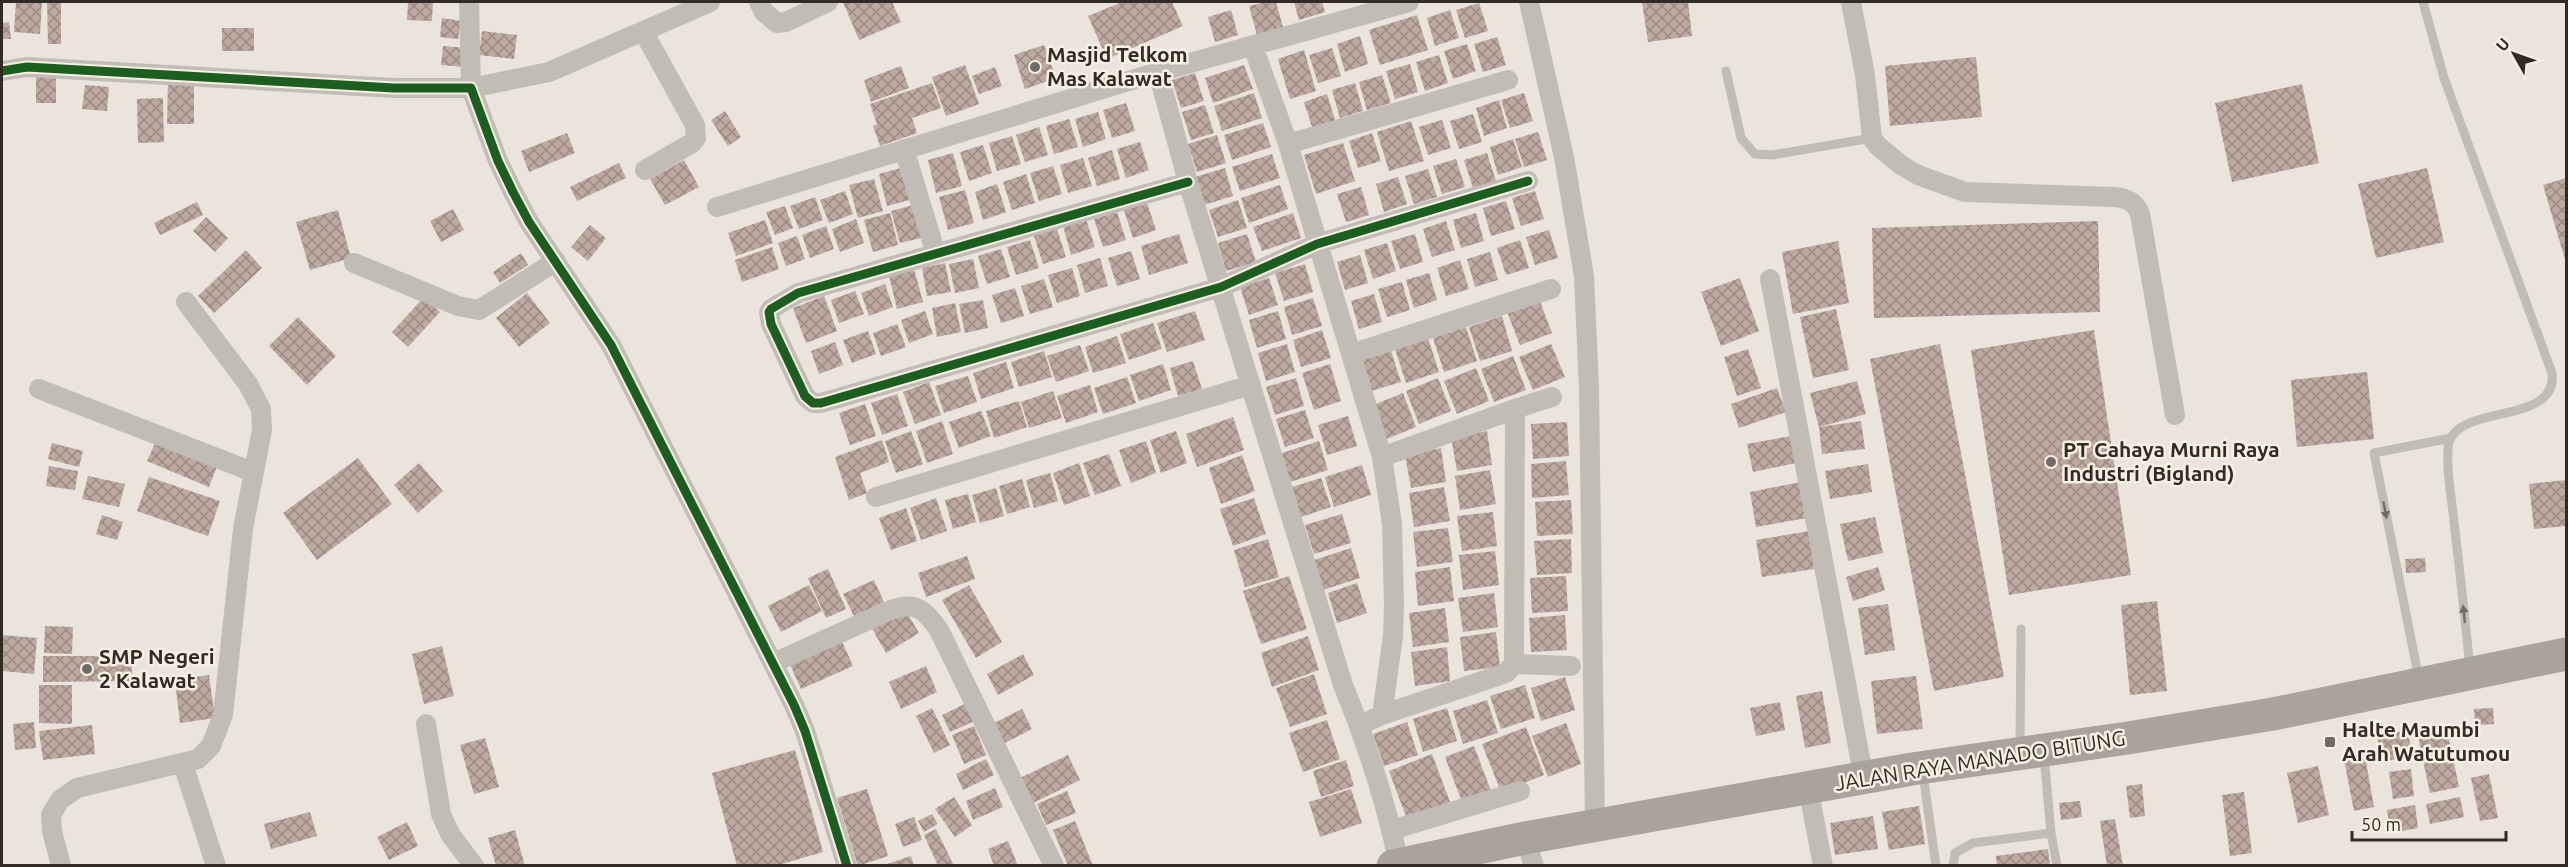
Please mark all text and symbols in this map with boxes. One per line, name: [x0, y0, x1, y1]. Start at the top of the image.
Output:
north arrow: [2484, 24, 2544, 84]
text: U: [2492, 34, 2513, 54]
place label: Masjid Telkom Mas Kalawat: [1047, 42, 1188, 90]
marker: Masjid Telkom Mas Kalawat: [1028, 60, 1042, 74]
place label: PT Cahaya Murni Raya Industri (Bigland): [2063, 437, 2280, 485]
marker: PT Cahaya Murni Raya Industri (Bigland): [2044, 455, 2058, 469]
one-way arrow: [2381, 501, 2390, 520]
one-way arrow: [2459, 604, 2469, 623]
place label: SMP Negeri 2 Kalawat: [99, 644, 215, 692]
marker: SMP Negeri 2 Kalawat: [80, 662, 94, 676]
place label: Halte Maumbi Arah Watutumou: [2342, 717, 2510, 765]
street label: JALAN RAYA MANADO BITUNG: [1833, 725, 2127, 795]
marker: Halte Maumbi Arah Watutumou: [2323, 735, 2337, 749]
scale bar: [2352, 804, 2506, 842]
text: 50 m: [2361, 814, 2401, 834]

